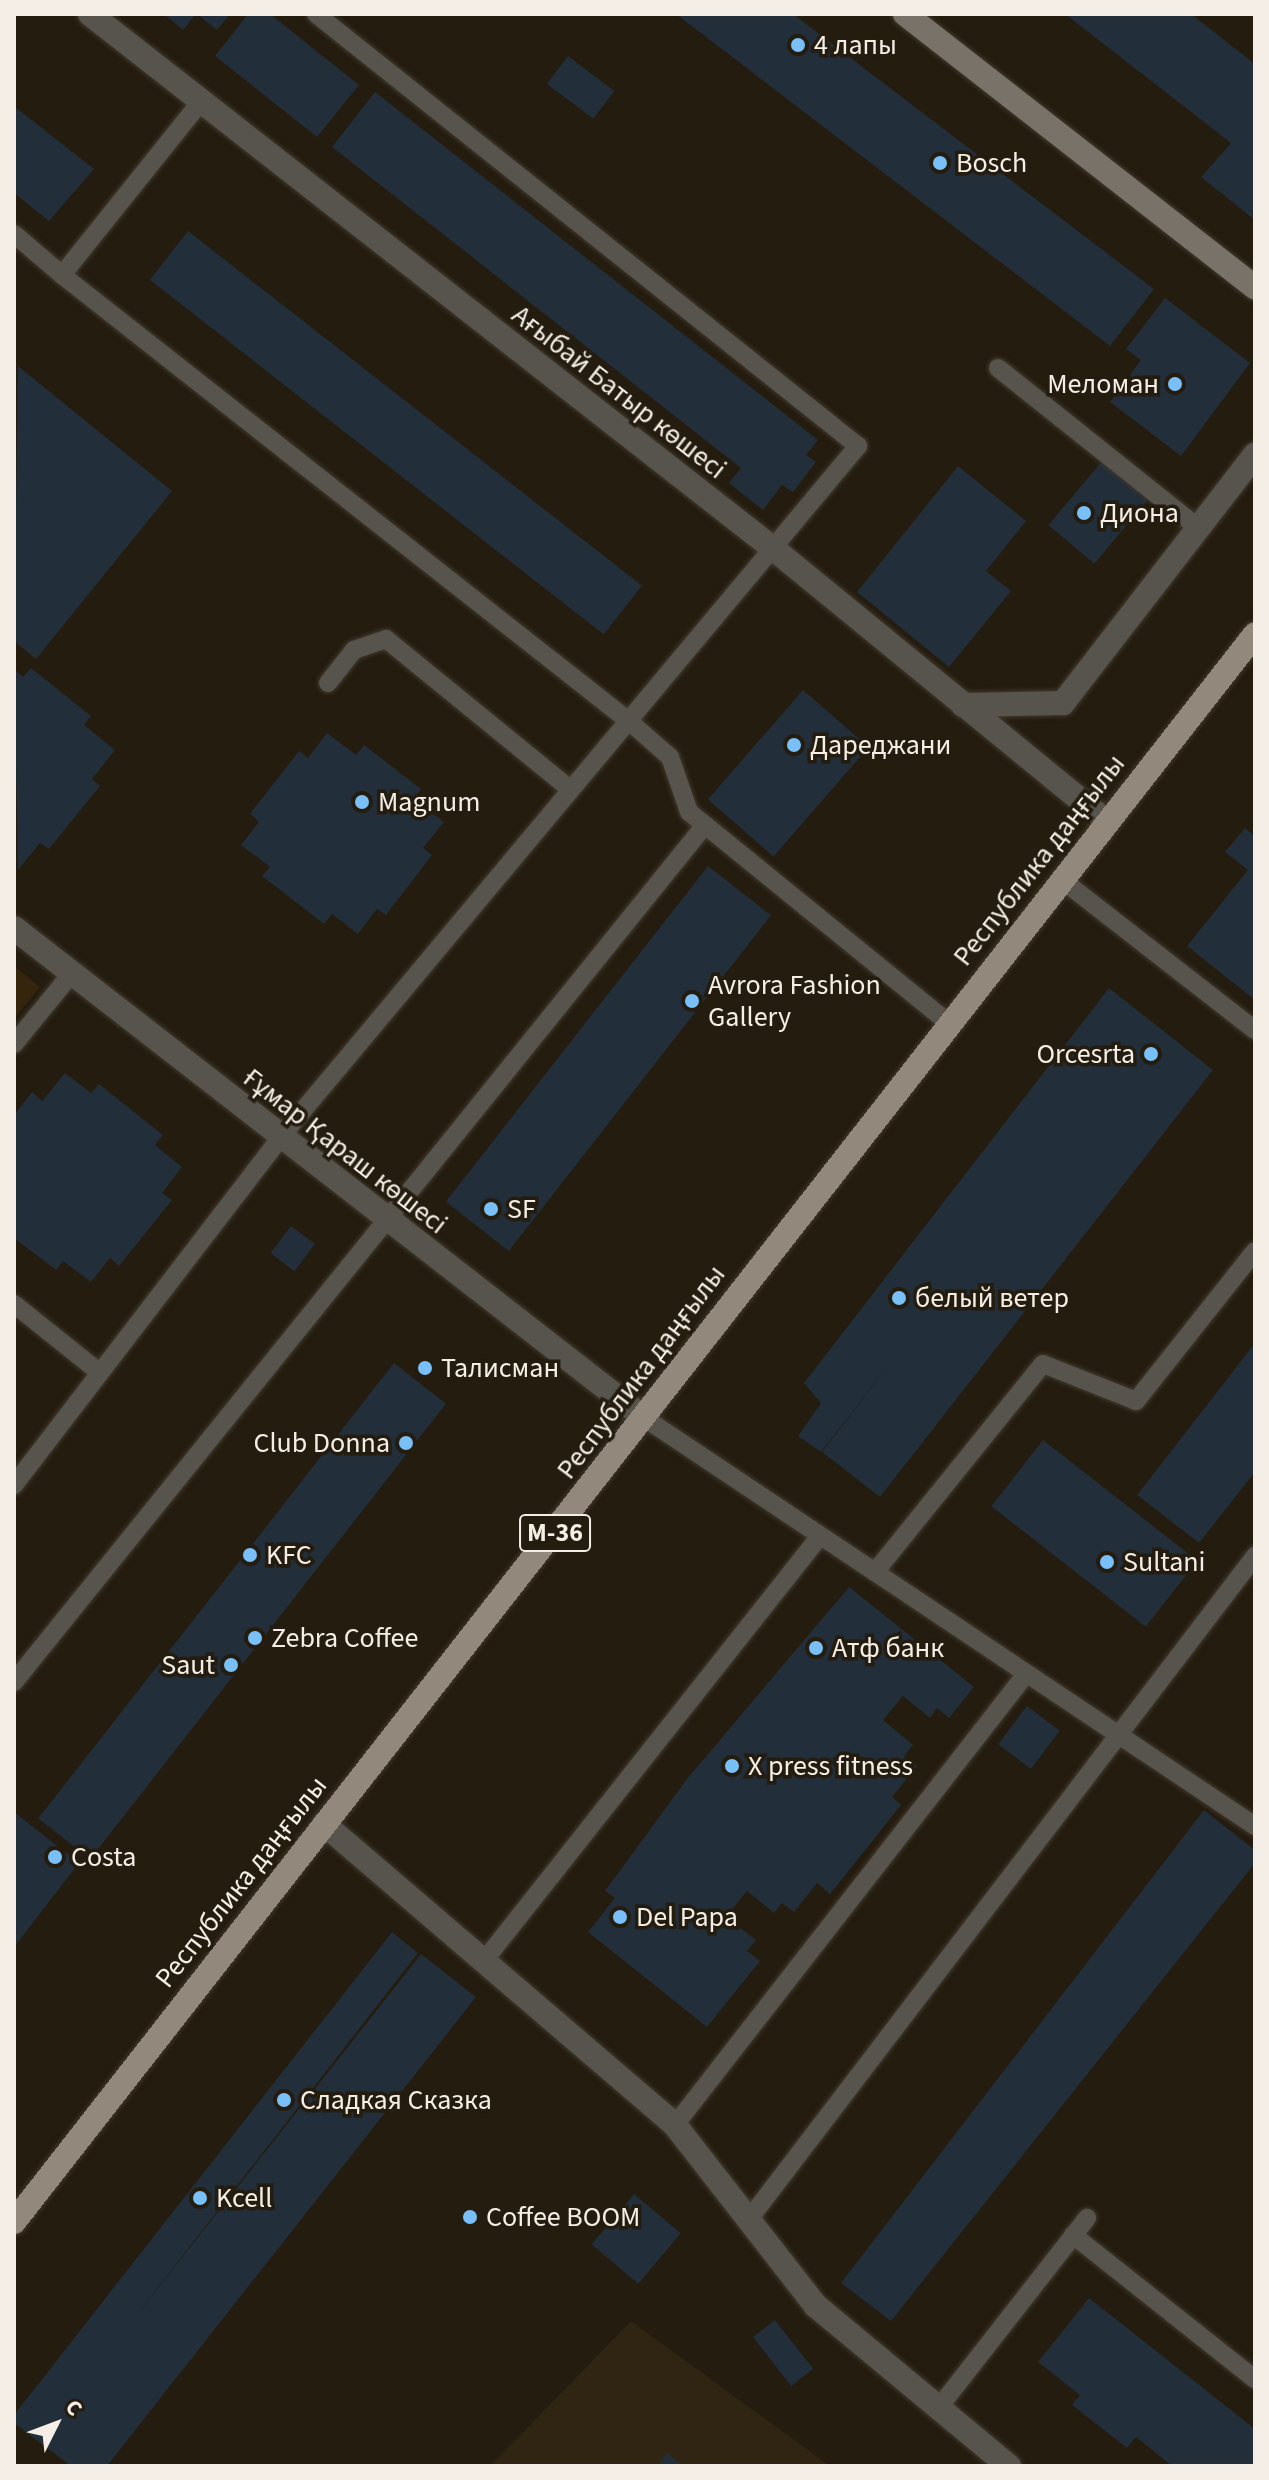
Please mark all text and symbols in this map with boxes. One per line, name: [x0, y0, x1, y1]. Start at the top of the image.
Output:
place label: 4 лапы: [814, 28, 897, 62]
marker: 4 лапы: [789, 36, 807, 54]
place label: Bosch: [956, 146, 1027, 180]
marker: Bosch: [931, 154, 949, 172]
street label: Ағыбай Батыр көшесі: [505, 298, 733, 486]
place label: Меломан: [1047, 367, 1159, 401]
marker: Меломан: [1166, 375, 1184, 393]
place label: Диона: [1100, 496, 1179, 530]
marker: Диона: [1075, 504, 1093, 522]
place label: Дареджани: [810, 728, 951, 762]
marker: Дареджани: [785, 736, 803, 754]
street label: Республика даңғылы: [946, 748, 1132, 972]
place label: Magnum: [378, 785, 480, 819]
marker: Magnum: [353, 793, 371, 811]
place label: Avrora Fashion Gallery: [708, 968, 881, 1034]
marker: Avrora Fashion Gallery: [683, 992, 701, 1010]
place label: Orcesrta: [1036, 1037, 1135, 1071]
marker: Orcesrta: [1142, 1045, 1160, 1063]
street label: Ғұмар Қараш көшесі: [236, 1061, 454, 1241]
place label: SF: [507, 1192, 536, 1226]
marker: SF: [482, 1200, 500, 1218]
street label: Республика даңғылы: [550, 1258, 732, 1486]
place label: белый ветер: [915, 1281, 1069, 1315]
marker: белый ветер: [890, 1289, 908, 1307]
place label: Талисман: [441, 1351, 559, 1385]
marker: Талисман: [416, 1359, 434, 1377]
place label: Club Donna: [253, 1426, 390, 1460]
marker: Club Donna: [397, 1434, 415, 1452]
road number: M-36: [519, 1511, 591, 1555]
place label: KFC: [266, 1538, 312, 1572]
place label: Sultani: [1123, 1545, 1206, 1579]
marker: KFC: [241, 1546, 259, 1564]
marker: Sultani: [1098, 1553, 1116, 1571]
place label: Zebra Coffee: [271, 1621, 418, 1655]
marker: Zebra Coffee: [246, 1629, 264, 1647]
place label: Атф банк: [832, 1631, 944, 1665]
marker: Атф банк: [807, 1639, 825, 1657]
place label: Saut: [161, 1648, 215, 1682]
marker: Saut: [222, 1656, 240, 1674]
place label: X press fitness: [748, 1749, 913, 1783]
marker: X press fitness: [723, 1757, 741, 1775]
street label: Республика даңғылы: [148, 1770, 334, 1994]
place label: Costa: [71, 1840, 136, 1874]
marker: Costa: [46, 1848, 64, 1866]
place label: Del Papa: [636, 1900, 738, 1934]
marker: Del Papa: [611, 1908, 629, 1926]
place label: Сладкая Сказка: [300, 2083, 492, 2117]
marker: Сладкая Сказка: [275, 2091, 293, 2109]
place label: Kcell: [216, 2181, 272, 2215]
marker: Kcell: [191, 2189, 209, 2207]
place label: Coffee BOOM: [486, 2200, 640, 2234]
marker: Coffee BOOM: [461, 2208, 479, 2226]
north arrow: [16, 2384, 96, 2464]
text: С: [58, 2392, 90, 2423]

